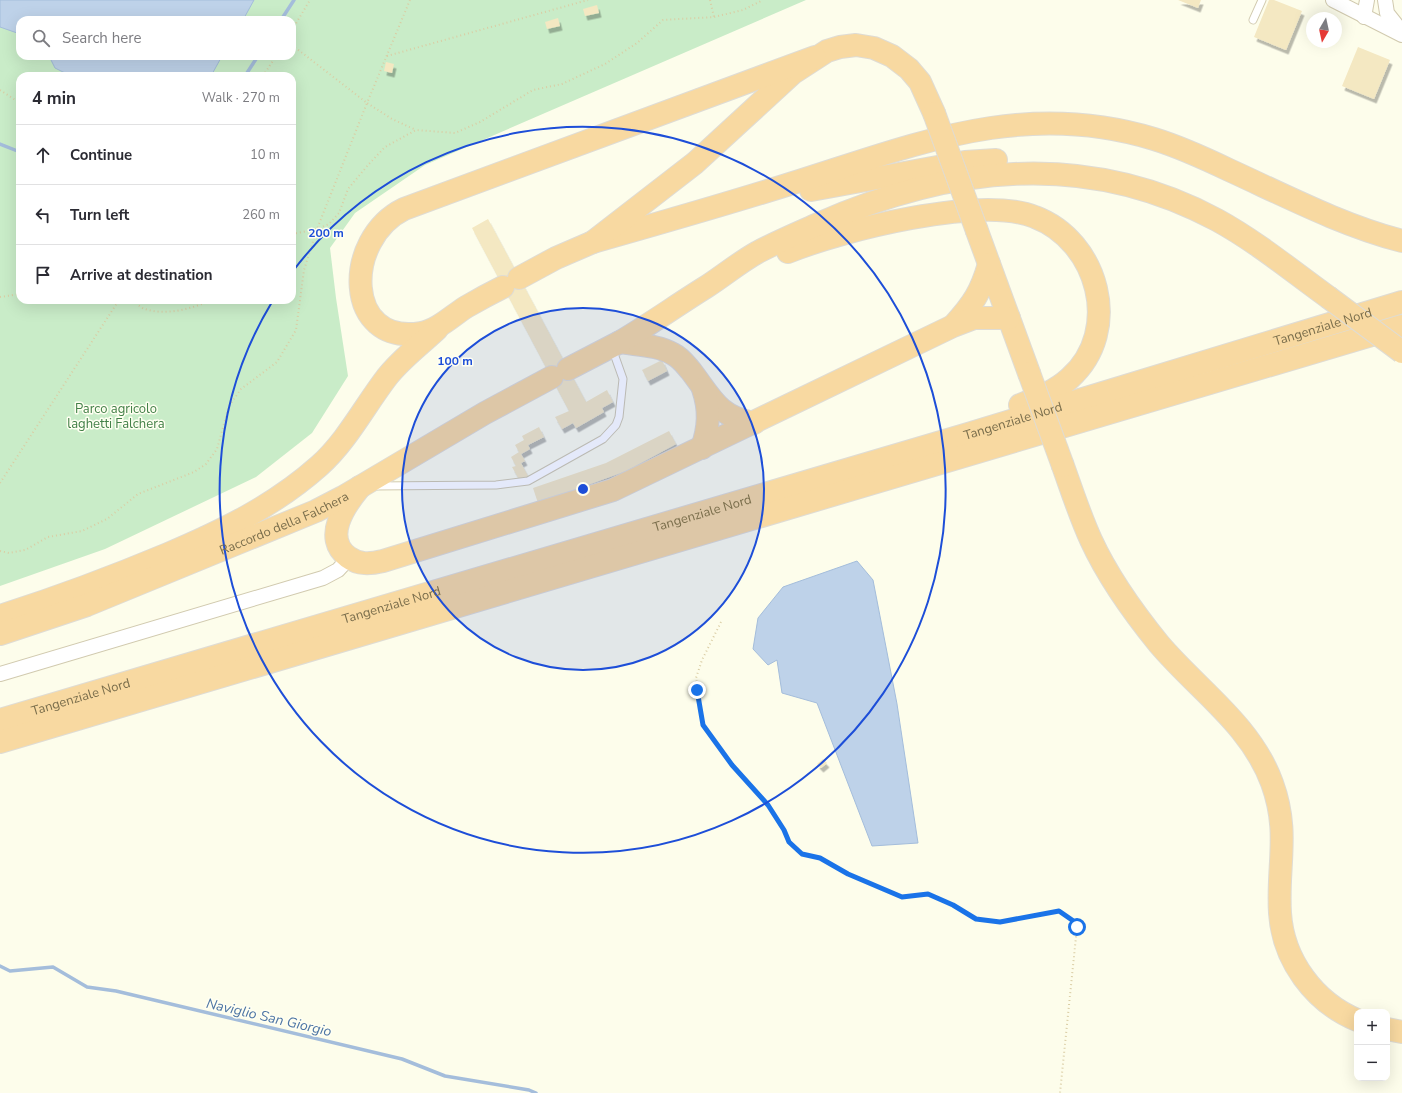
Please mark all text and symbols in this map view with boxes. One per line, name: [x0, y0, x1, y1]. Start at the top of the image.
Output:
north arrow: [1306, 12, 1342, 48]
search box: [16, 16, 296, 60]
icon: search: [30, 27, 52, 49]
text: Search here: [62, 28, 142, 48]
text: 4 min: [32, 87, 76, 110]
text: Walk · 270 m: [202, 89, 280, 107]
icon: ahead: [32, 144, 54, 166]
text: Continue: [70, 145, 132, 165]
text: 10 m: [250, 146, 280, 164]
icon: left: [32, 204, 54, 226]
text: Turn left: [70, 205, 129, 225]
text: 260 m: [242, 206, 280, 224]
text: 200 m: [308, 225, 344, 241]
icon: arrive: [32, 264, 54, 286]
text: Arrive at destination: [70, 265, 213, 285]
street label: Tangenziale Nord: [1271, 304, 1374, 351]
text: 100 m: [437, 353, 473, 369]
street label: Tangenziale Nord: [961, 398, 1064, 445]
park label: Parco agricolo laghetti Falchera: [67, 400, 165, 433]
centre of rings: [576, 482, 590, 496]
street label: Raccordo della Falchera: [217, 488, 352, 560]
street label: Tangenziale Nord: [651, 490, 754, 537]
street label: Tangenziale Nord: [340, 582, 443, 628]
street label: Tangenziale Nord: [29, 674, 132, 720]
route end: [688, 681, 706, 699]
route start: [1068, 918, 1086, 936]
water label: Naviglio San Giorgio: [204, 994, 334, 1041]
map controls: [1354, 1009, 1390, 1081]
button: +: [1354, 1009, 1390, 1045]
button: −: [1354, 1045, 1390, 1081]

